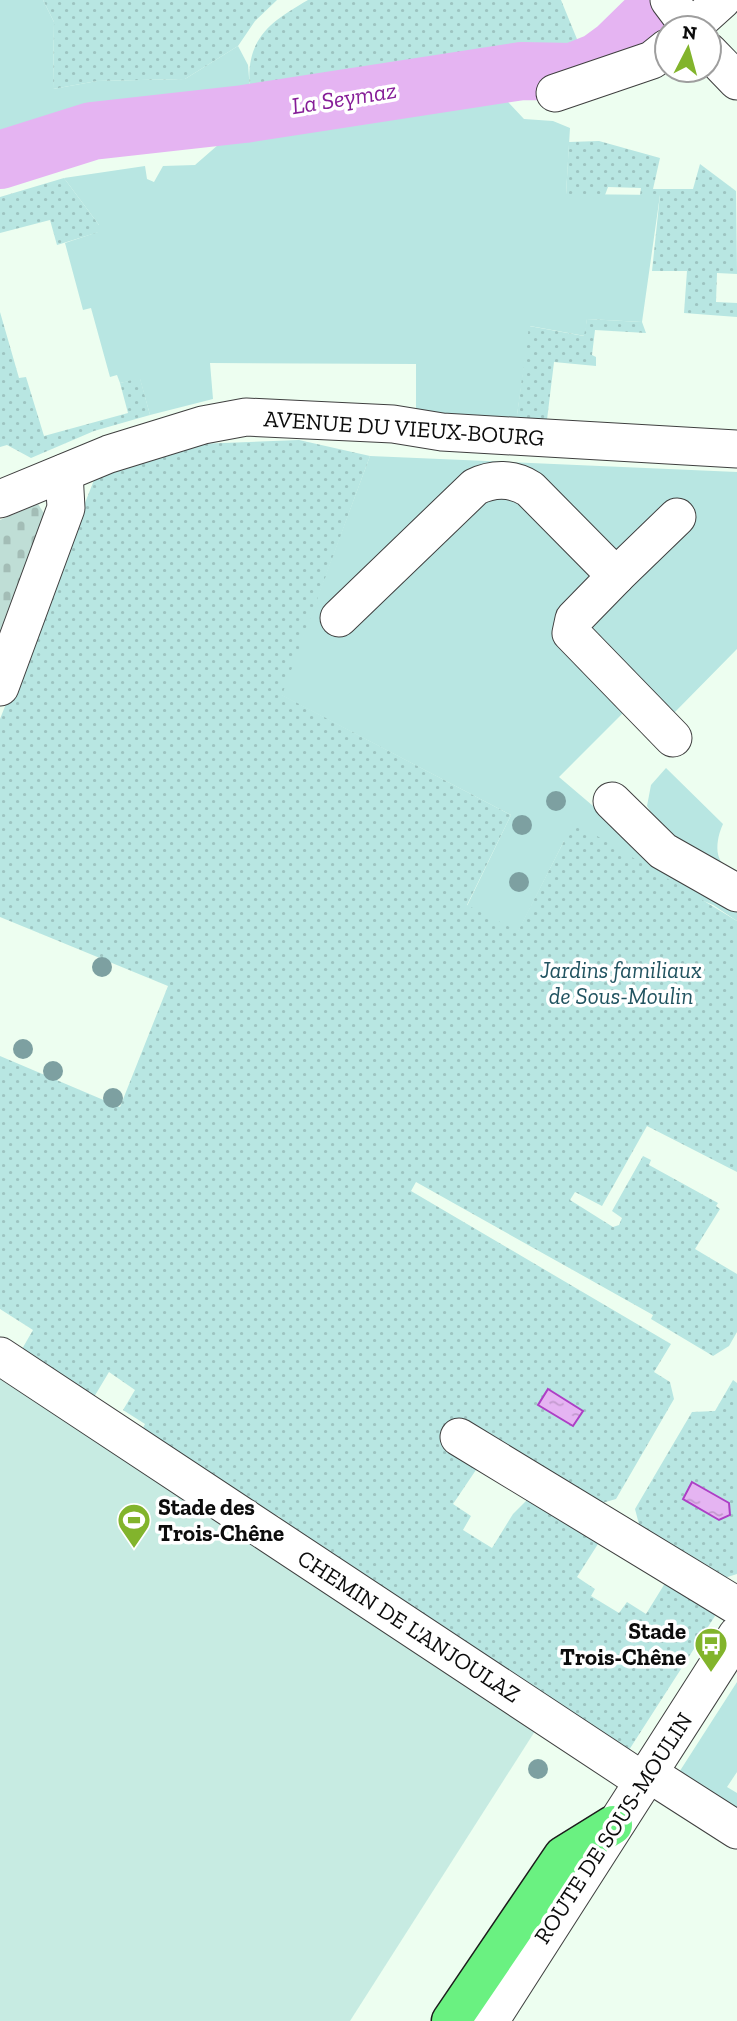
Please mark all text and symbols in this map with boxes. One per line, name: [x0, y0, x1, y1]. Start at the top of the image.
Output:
north arrow: [653, 14, 723, 84]
text: N: [681, 20, 698, 45]
water label: La Seymaz: [289, 75, 398, 120]
street label: AVENUE DU VIEUX-BOURG: [263, 404, 545, 452]
park label: Jardins familiaux de Sous-Moulin: [539, 956, 702, 1010]
place label: Stade des Trois-Chêne: [158, 1493, 284, 1547]
sports icon: Stade des Trois-Chêne: [115, 1501, 153, 1550]
street label: CHEMIN DE L'ANJOULAZ: [292, 1544, 526, 1708]
place label: Stade Trois-Chêne: [560, 1617, 686, 1671]
bus stop icon: Stade Trois-Chêne: [692, 1625, 730, 1674]
street label: ROUTE DE SOUS-MOULIN: [528, 1707, 698, 1949]

